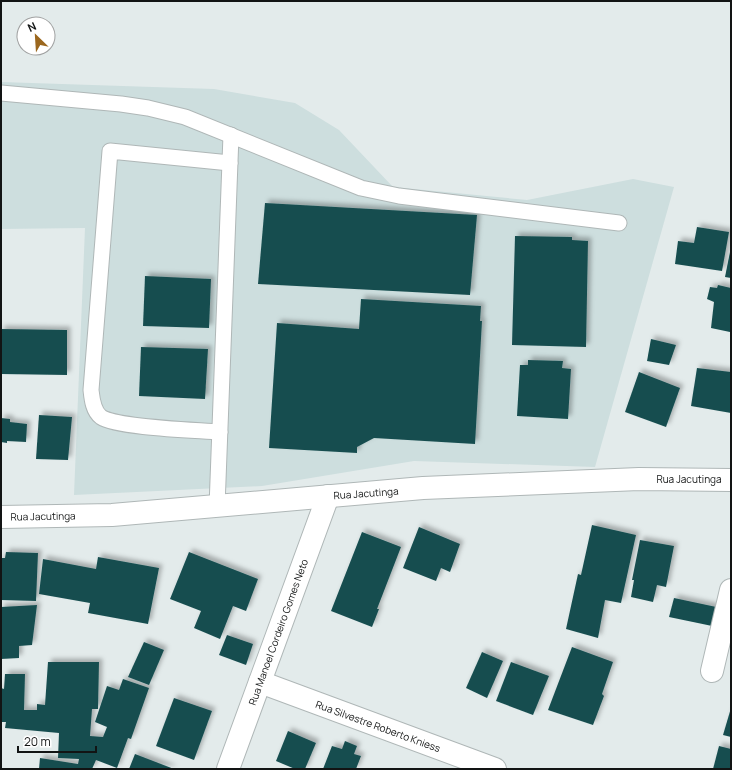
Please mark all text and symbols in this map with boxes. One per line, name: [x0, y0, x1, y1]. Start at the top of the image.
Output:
north arrow: [16, 16, 56, 56]
text: N: [25, 18, 38, 35]
street label: Rua Jacutinga: [656, 472, 722, 486]
street label: Rua Jacutinga: [333, 484, 399, 502]
street label: Rua Jacutinga: [10, 508, 76, 524]
street label: Rua Manoel Cordeiro Gomes Neto: [245, 557, 311, 707]
street label: Rua Silvestre Roberto Kniess: [314, 697, 442, 755]
scale bar: [18, 728, 96, 754]
text: 20 m: [24, 733, 51, 750]

